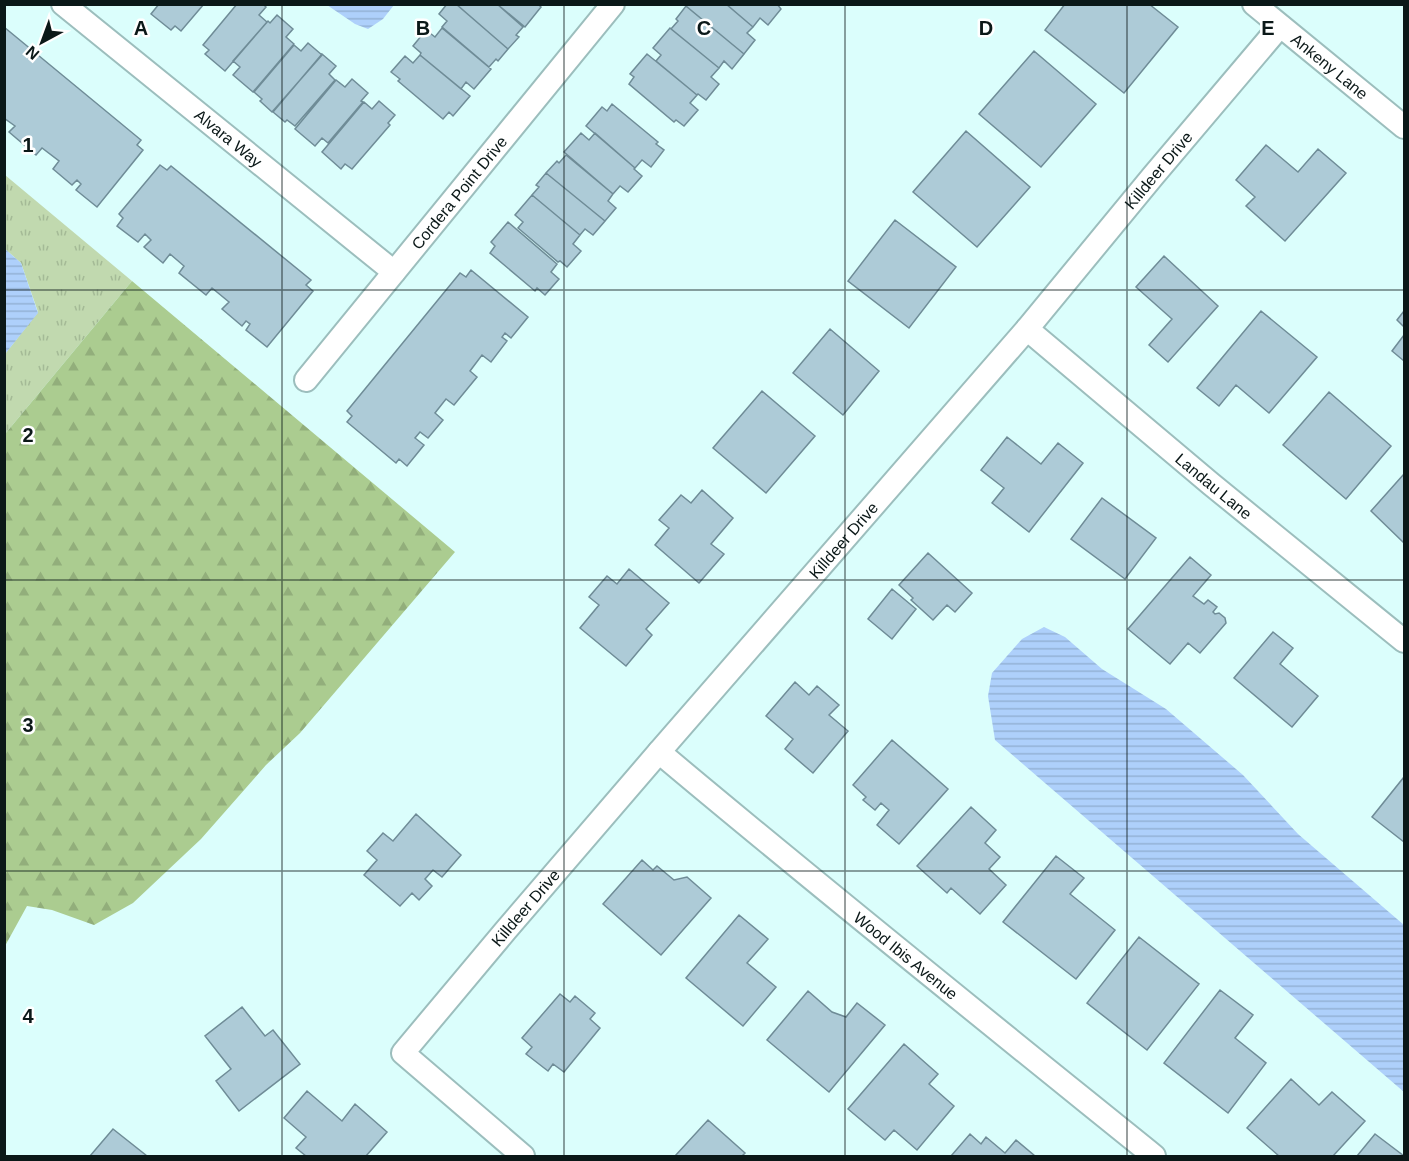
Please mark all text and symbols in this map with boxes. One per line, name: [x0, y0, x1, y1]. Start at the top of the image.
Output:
north arrow: [12, 12, 72, 72]
text: A: [134, 17, 148, 39]
text: B: [416, 17, 430, 39]
text: C: [697, 17, 711, 39]
text: D: [979, 17, 993, 39]
text: E: [1261, 17, 1275, 39]
street label: Ankeny Lane: [1288, 30, 1371, 103]
text: N: [23, 43, 42, 63]
street label: Alvara Way: [191, 106, 265, 171]
street label: Killdeer Drive: [1122, 128, 1196, 212]
street label: Cordera Point Drive: [408, 133, 511, 253]
text: 1: [22, 134, 34, 156]
text: 2: [22, 424, 34, 446]
street label: Landau Lane: [1172, 450, 1255, 523]
street label: Killdeer Drive: [806, 499, 881, 582]
text: 3: [22, 714, 34, 736]
street label: Killdeer Drive: [488, 866, 563, 950]
street label: Wood Ibis Avenue: [850, 909, 961, 1003]
text: 4: [22, 1005, 34, 1027]

